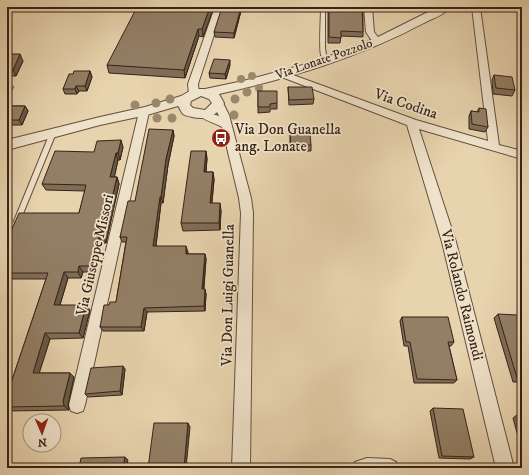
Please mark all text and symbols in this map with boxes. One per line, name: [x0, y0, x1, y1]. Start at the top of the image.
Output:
street label: Via Lonate Pozzolo: [272, 35, 375, 83]
street label: Via Codina: [371, 84, 441, 124]
place label: Via Don Guanella ang. Lonate: [234, 120, 341, 156]
bus stop icon: Via Don Guanella ang. Lonate: [210, 127, 232, 149]
street label: Via Giuseppe Missori: [72, 192, 118, 319]
street label: Via Don Luigi Guanella: [217, 223, 239, 367]
street label: Via Rolando Raimondi: [436, 226, 488, 363]
north arrow: [22, 413, 62, 453]
text: N: [38, 435, 47, 449]

